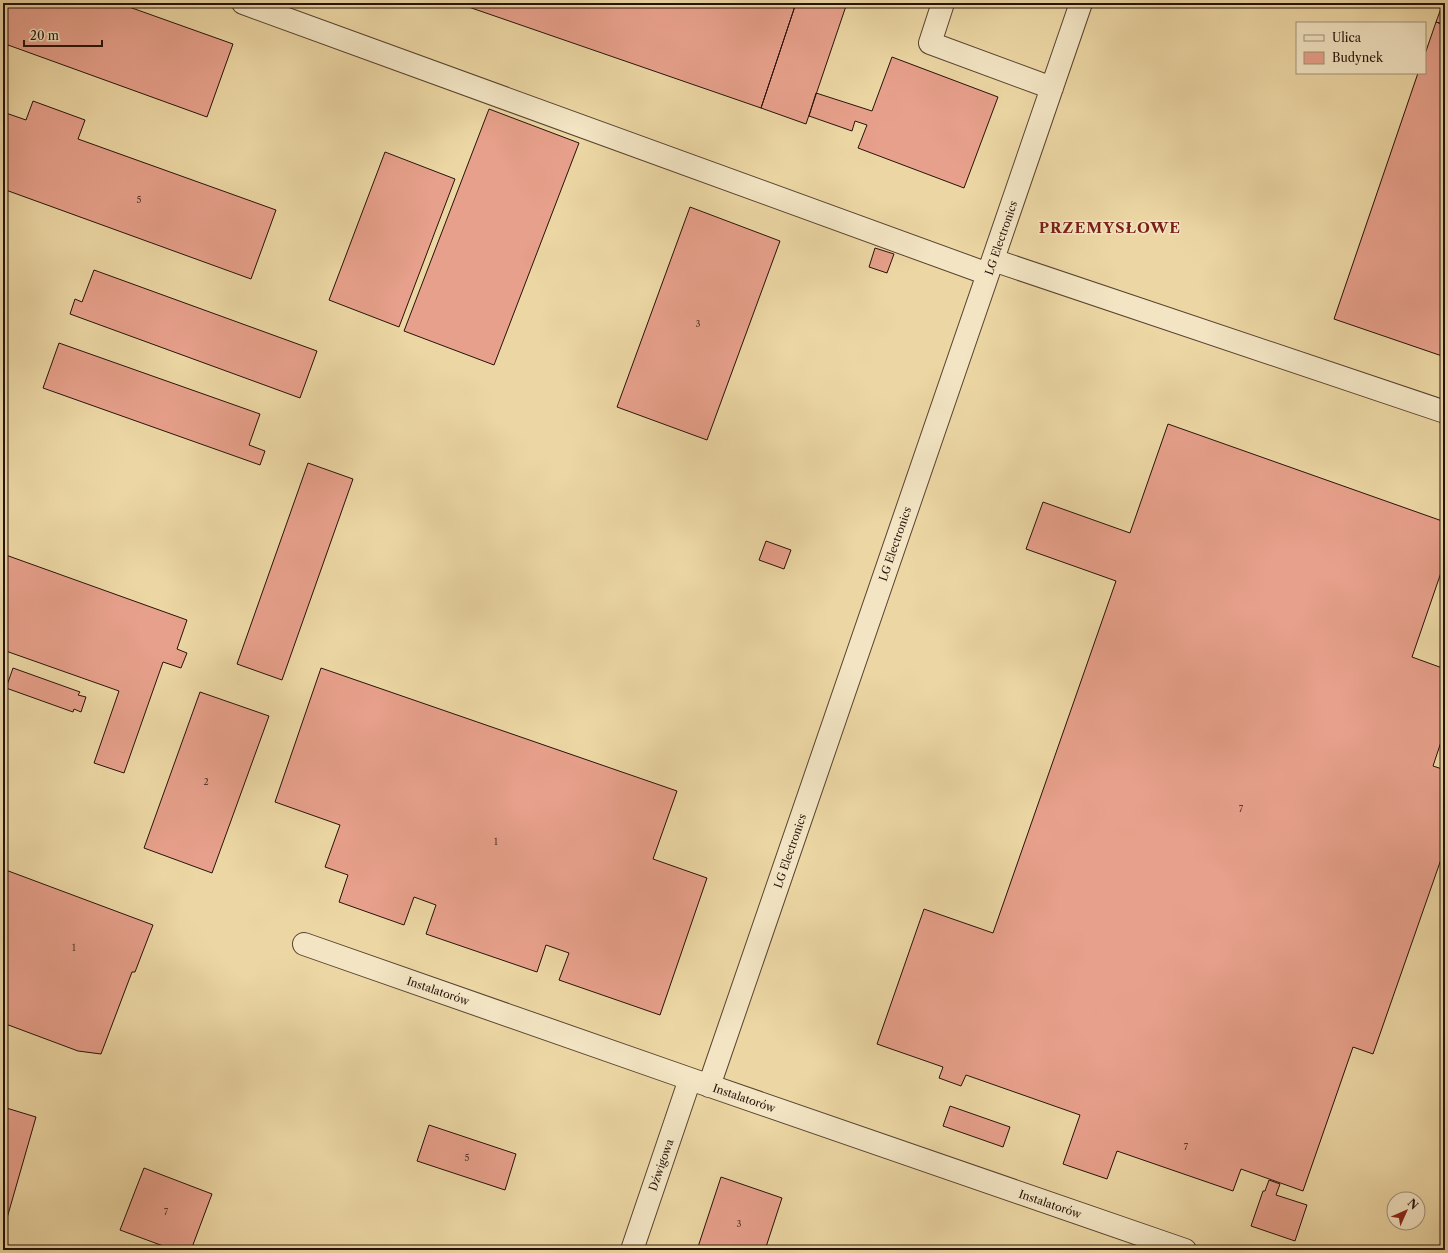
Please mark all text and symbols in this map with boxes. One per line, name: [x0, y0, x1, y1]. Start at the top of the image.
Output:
scale bar: [24, 22, 102, 48]
legend: [1296, 22, 1426, 74]
text: 20 m: [30, 28, 59, 43]
text: Ulica: [1332, 30, 1362, 45]
text: Budynek: [1332, 50, 1384, 65]
house number: 5: [137, 194, 142, 205]
street label: LG Electronics: [982, 199, 1020, 277]
district label: PRZEMYSŁOWE: [1039, 218, 1181, 237]
house number: 3: [696, 318, 701, 329]
street label: LG Electronics: [876, 505, 914, 583]
house number: 2: [203, 776, 209, 787]
house number: 7: [1239, 803, 1244, 814]
street label: LG Electronics: [771, 812, 809, 890]
house number: 1: [494, 836, 498, 847]
house number: 1: [72, 942, 76, 953]
street label: Instalatorów: [405, 974, 472, 1009]
street label: Instalatorów: [711, 1081, 778, 1116]
street label: Dźwigowa: [646, 1137, 676, 1193]
house number: 7: [1184, 1141, 1189, 1152]
house number: 5: [465, 1152, 470, 1163]
street label: Instalatorów: [1017, 1187, 1084, 1222]
north arrow: [1386, 1191, 1426, 1231]
text: N: [1405, 1196, 1422, 1213]
house number: 7: [164, 1206, 169, 1217]
house number: 3: [737, 1218, 742, 1229]

